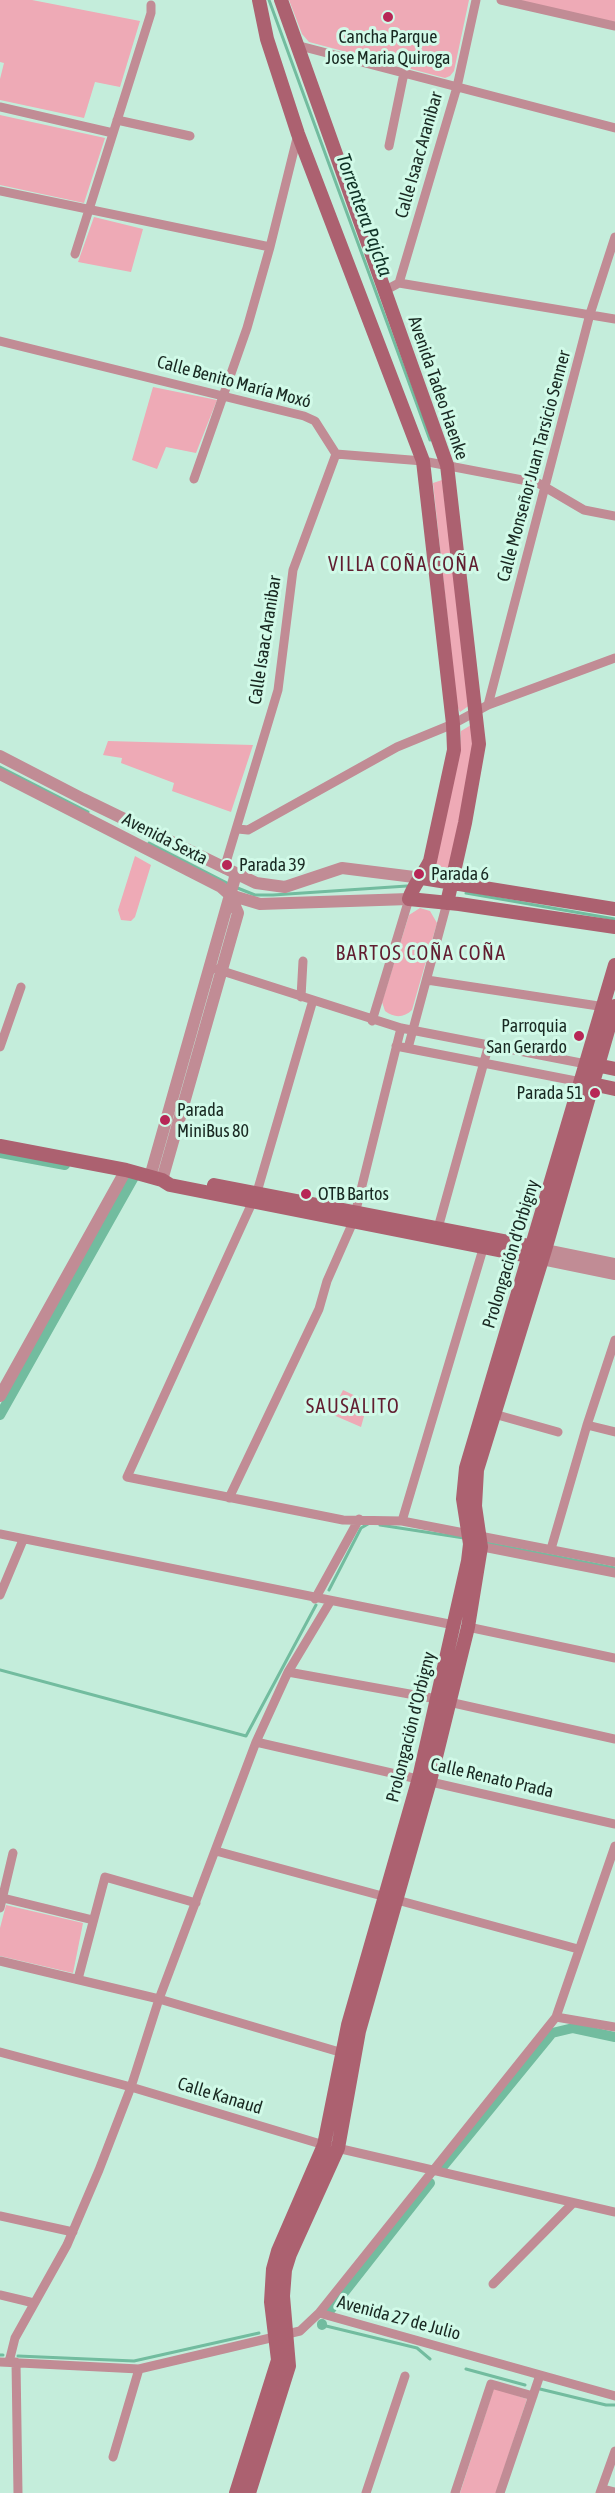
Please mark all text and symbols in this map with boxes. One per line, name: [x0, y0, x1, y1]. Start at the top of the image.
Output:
marker: Cancha Parque Jose Maria Quiroga: [381, 10, 395, 24]
place label: Cancha Parque Jose Maria Quiroga: [326, 26, 450, 68]
street label: Calle Isaac Aranibar: [391, 89, 447, 221]
water label: Torrentera Pajcha: [331, 150, 397, 280]
street label: Avenida Tadeo Haenke: [403, 313, 473, 463]
street label: Calle Monseñor Juan Tarsicio Senner: [493, 348, 575, 584]
street label: Calle Benito María Moxó: [155, 351, 313, 413]
district label: VILLA COÑA COÑA: [328, 553, 480, 577]
street label: Calle Isaac Aranibar: [244, 574, 286, 706]
street label: Avenida Sexta: [119, 808, 211, 870]
place label: Parada 39: [239, 854, 305, 876]
marker: Parada 39: [220, 858, 234, 872]
place label: Parada 6: [431, 863, 489, 885]
marker: Parada 6: [412, 867, 426, 881]
district label: BARTOS COÑA COÑA: [336, 942, 506, 966]
place label: Parroquia San Gerardo: [487, 1015, 567, 1058]
marker: Parroquia San Gerardo: [572, 1029, 586, 1043]
place label: Parada 51: [517, 1082, 583, 1104]
marker: Parada 51: [588, 1086, 602, 1100]
place label: Parada MiniBus 80: [177, 1099, 249, 1142]
marker: Parada MiniBus 80: [158, 1113, 172, 1127]
street label: Prolongación d'Orbigny: [478, 1177, 544, 1331]
place label: OTB Bartos: [318, 1183, 389, 1205]
marker: OTB Bartos: [299, 1187, 313, 1201]
district label: SAUSALITO: [306, 1395, 400, 1419]
street label: Prolongación d'Orbigny: [382, 1649, 440, 1805]
street label: Calle Renato Prada: [428, 1753, 556, 1803]
street label: Calle Kanaud: [175, 2073, 265, 2119]
street label: Avenida 27 de Julio: [335, 2291, 463, 2345]

